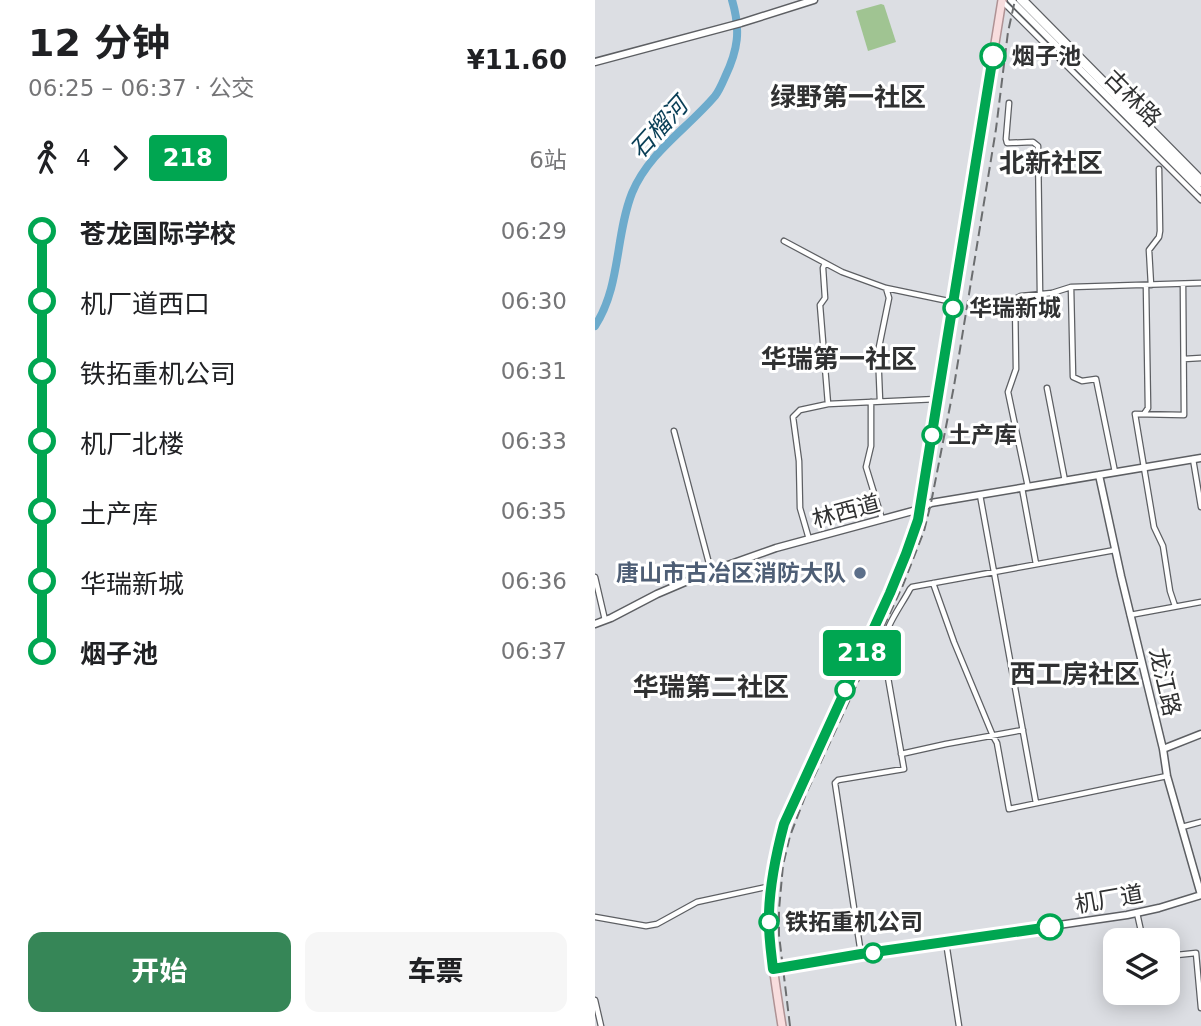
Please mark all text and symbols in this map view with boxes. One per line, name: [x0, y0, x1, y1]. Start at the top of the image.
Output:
text: 12 分钟: [28, 21, 170, 65]
marker: 烟子池: [980, 43, 1006, 69]
place label: 烟子池: [1012, 43, 1081, 69]
text: ¥11.60: [467, 45, 567, 75]
street label: 古林路: [1099, 64, 1167, 132]
text: 06:25 – 06:37 · 公交: [28, 75, 255, 101]
district label: 绿野第一社区: [770, 82, 926, 112]
water label: 石榴河: [625, 89, 696, 164]
icon: walk: [28, 139, 66, 177]
icon: forward: [101, 139, 139, 177]
text: 218: [163, 144, 213, 172]
text: 4: [76, 145, 91, 171]
text: 6站: [529, 147, 567, 173]
district label: 北新社区: [999, 148, 1103, 178]
text: 06:29: [501, 218, 567, 244]
text: 苍龙国际学校: [80, 219, 236, 249]
text: 06:30: [501, 288, 567, 314]
text: 机厂道西口: [80, 289, 210, 319]
place label: 华瑞新城: [969, 295, 1061, 321]
marker: 华瑞新城: [943, 298, 963, 318]
district label: 华瑞第一社区: [761, 344, 917, 374]
text: 06:31: [501, 358, 567, 384]
text: 铁拓重机公司: [80, 359, 236, 389]
place label: 土产库: [948, 422, 1017, 448]
marker: 土产库: [922, 425, 942, 445]
text: 06:33: [501, 428, 567, 454]
text: 机厂北楼: [80, 429, 184, 459]
street label: 林西道: [809, 490, 883, 532]
text: 06:35: [501, 498, 567, 524]
text: 土产库: [80, 499, 158, 529]
place label: 唐山市古冶区消防大队: [616, 560, 846, 586]
marker: 唐山市古冶区消防大队: [852, 565, 868, 581]
text: 06:36: [501, 568, 567, 594]
text: 华瑞新城: [80, 569, 184, 599]
line badge: 218: [822, 630, 902, 676]
text: 06:37: [501, 638, 567, 664]
text: 烟子池: [80, 639, 158, 669]
text: 218: [837, 639, 887, 667]
street label: 龙江路: [1145, 645, 1185, 719]
district label: 西工房社区: [1010, 659, 1140, 689]
district label: 华瑞第二社区: [633, 672, 789, 702]
unlabelled marker: [835, 680, 855, 700]
street label: 机厂道: [1073, 880, 1145, 918]
place label: 铁拓重机公司: [785, 909, 923, 935]
marker: 铁拓重机公司: [759, 912, 779, 932]
unlabelled marker: [1037, 914, 1063, 940]
map controls: [1103, 928, 1180, 1005]
button: layers: [1103, 928, 1180, 1005]
button: 开始: [28, 932, 291, 1012]
button: 车票: [305, 932, 567, 1012]
unlabelled marker: [863, 943, 883, 963]

